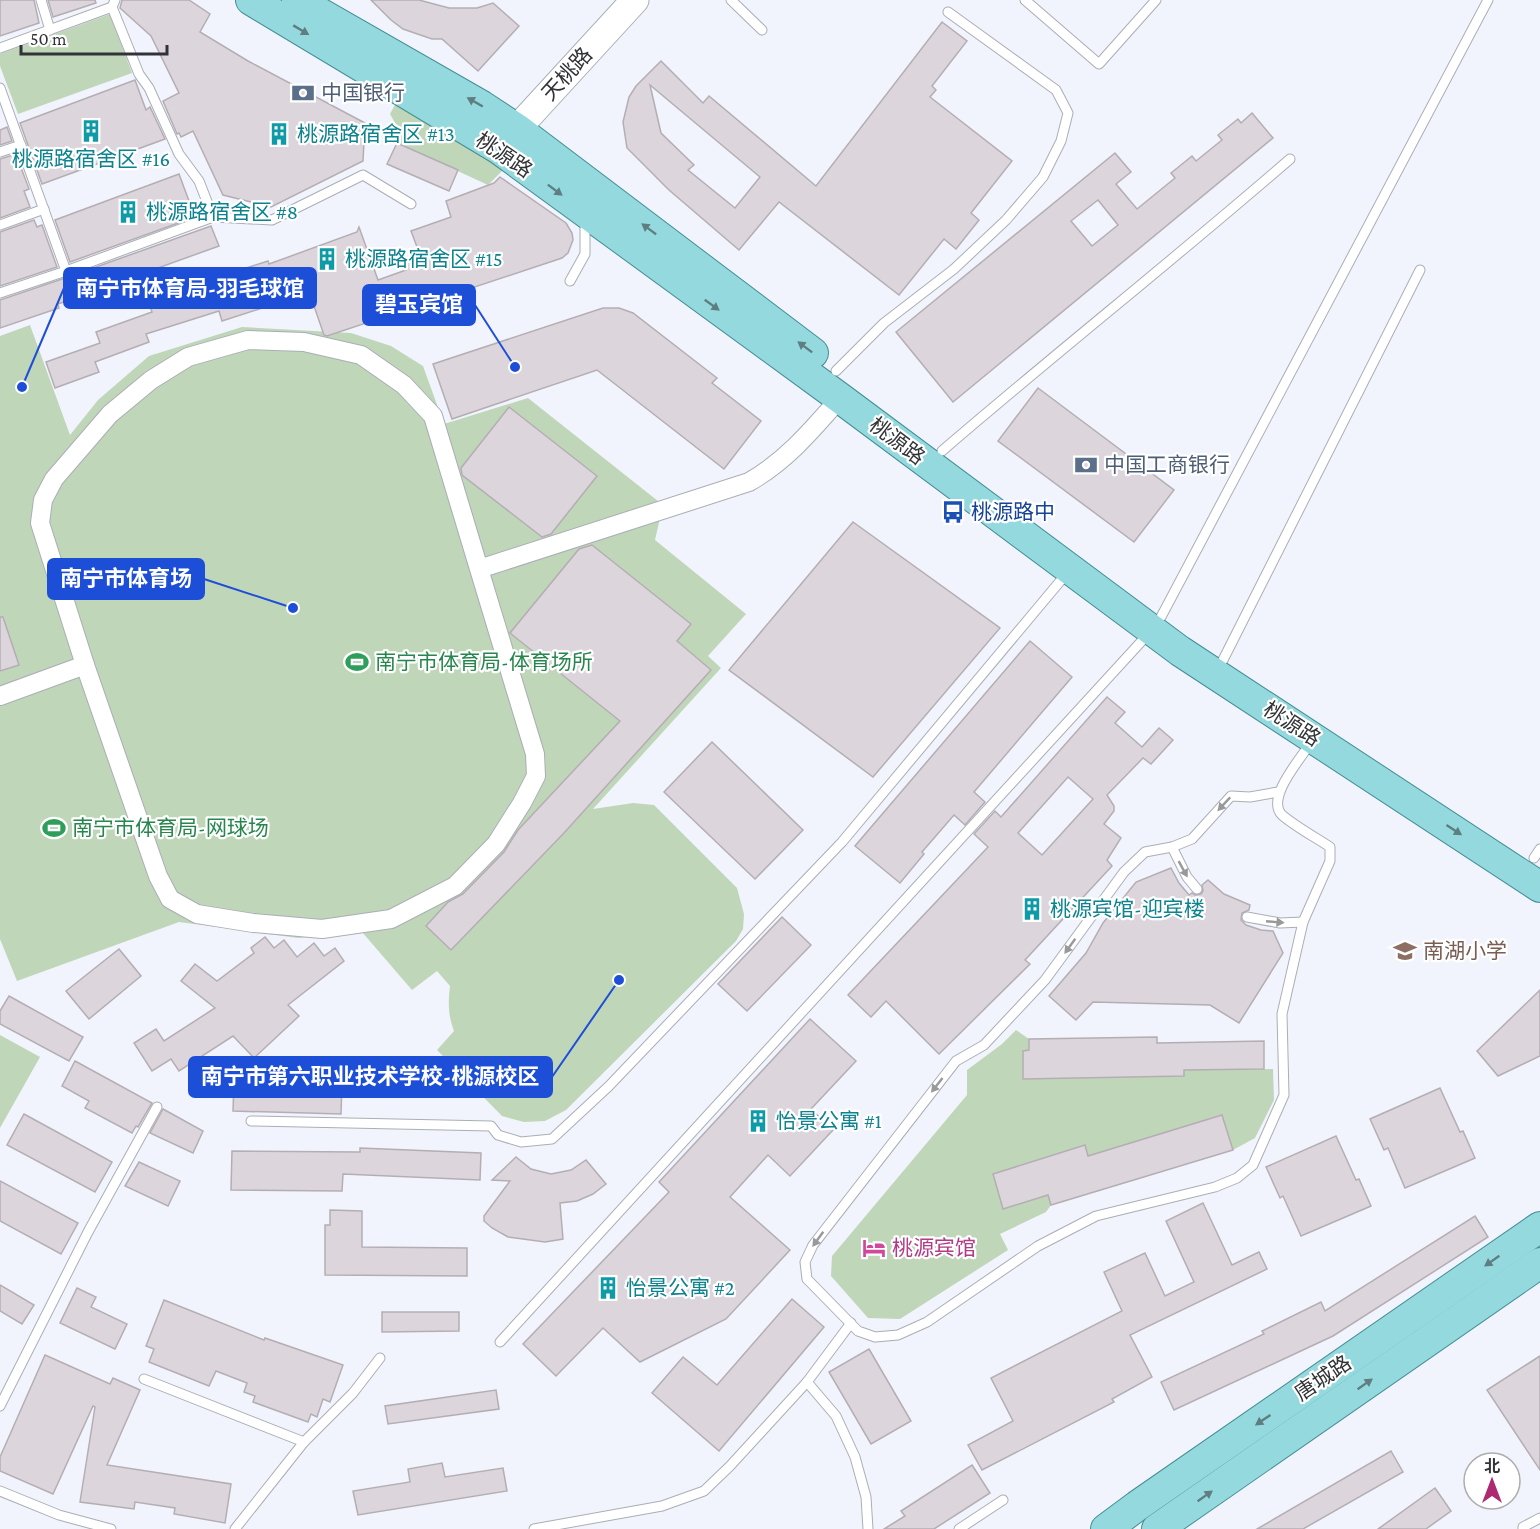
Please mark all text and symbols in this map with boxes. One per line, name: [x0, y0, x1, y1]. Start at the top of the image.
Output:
scale bar: [21, 18, 166, 56]
one-way arrow: [293, 25, 310, 35]
text: 50 m: [30, 29, 67, 49]
street label: 天桃路: [537, 43, 597, 105]
bank icon: 中国银行: [290, 80, 316, 106]
place label: 中国银行: [321, 81, 405, 105]
one-way arrow: [466, 97, 483, 107]
building icon: 桃源路宿舍区 #16: [78, 118, 104, 144]
building icon: 桃源路宿舍区 #13: [266, 121, 292, 147]
place label: 桃源路宿舍区 #13: [297, 122, 455, 146]
street label: 桃源路: [471, 127, 537, 183]
place label: 桃源路宿舍区 #16: [12, 147, 170, 171]
one-way arrow: [546, 184, 562, 196]
building icon: 桃源路宿舍区 #8: [115, 199, 141, 225]
place label: 桃源路宿舍区 #8: [146, 200, 298, 224]
one-way arrow: [642, 223, 658, 235]
building icon: 桃源路宿舍区 #15: [314, 246, 340, 272]
place label: 桃源路宿舍区 #15: [345, 247, 503, 271]
callout: 南宁市体育局-羽毛球馆: [64, 268, 316, 308]
text: 南宁市体育局-羽毛球馆: [76, 276, 304, 301]
callout: 碧玉宾馆: [363, 285, 475, 325]
text: 碧玉宾馆: [375, 292, 463, 317]
one-way arrow: [704, 299, 720, 311]
one-way arrow: [797, 341, 813, 353]
street label: 桃源路: [865, 412, 929, 470]
bank icon: 中国工商银行: [1073, 452, 1099, 478]
place label: 中国工商银行: [1104, 453, 1230, 477]
bus stop icon: 桃源路中: [940, 499, 966, 525]
place label: 桃源路中: [971, 500, 1055, 524]
callout: 南宁市体育场: [48, 559, 204, 599]
text: 南宁市体育场: [60, 566, 192, 591]
sports icon: 南宁市体育局-体育场所: [344, 649, 370, 675]
place label: 南宁市体育局-体育场所: [375, 650, 593, 674]
street label: 桃源路: [1259, 697, 1325, 751]
one-way arrow: [1218, 796, 1231, 811]
sports icon: 南宁市体育局-网球场: [41, 815, 67, 841]
place label: 南宁市体育局-网球场: [72, 816, 269, 840]
one-way arrow: [1445, 825, 1462, 836]
one-way arrow: [1178, 861, 1188, 878]
building icon: 桃源宾馆-迎宾楼: [1019, 896, 1045, 922]
place label: 桃源宾馆-迎宾楼: [1050, 897, 1205, 921]
one-way arrow: [1265, 917, 1284, 927]
one-way arrow: [1065, 938, 1077, 953]
school or university icon: 南湖小学: [1392, 938, 1418, 964]
place label: 南湖小学: [1423, 939, 1507, 963]
callout: 南宁市第六职业技术学校-桃源校区: [189, 1057, 552, 1097]
text: 南宁市第六职业技术学校-桃源校区: [201, 1064, 539, 1089]
one-way arrow: [932, 1078, 944, 1093]
building icon: 怡景公寓 #1: [745, 1108, 771, 1134]
place label: 怡景公寓 #1: [776, 1109, 882, 1133]
one-way arrow: [812, 1231, 824, 1247]
hotel icon: 桃源宾馆: [861, 1235, 887, 1261]
place label: 桃源宾馆: [892, 1236, 976, 1260]
one-way arrow: [1485, 1255, 1501, 1267]
building icon: 怡景公寓 #2: [595, 1275, 621, 1301]
place label: 怡景公寓 #2: [626, 1276, 735, 1300]
street label: 唐城路: [1290, 1350, 1356, 1406]
one-way arrow: [1357, 1379, 1373, 1390]
one-way arrow: [1254, 1414, 1271, 1425]
north arrow: [1462, 1451, 1522, 1511]
text: 北: [1484, 1458, 1500, 1475]
one-way arrow: [1196, 1490, 1212, 1502]

